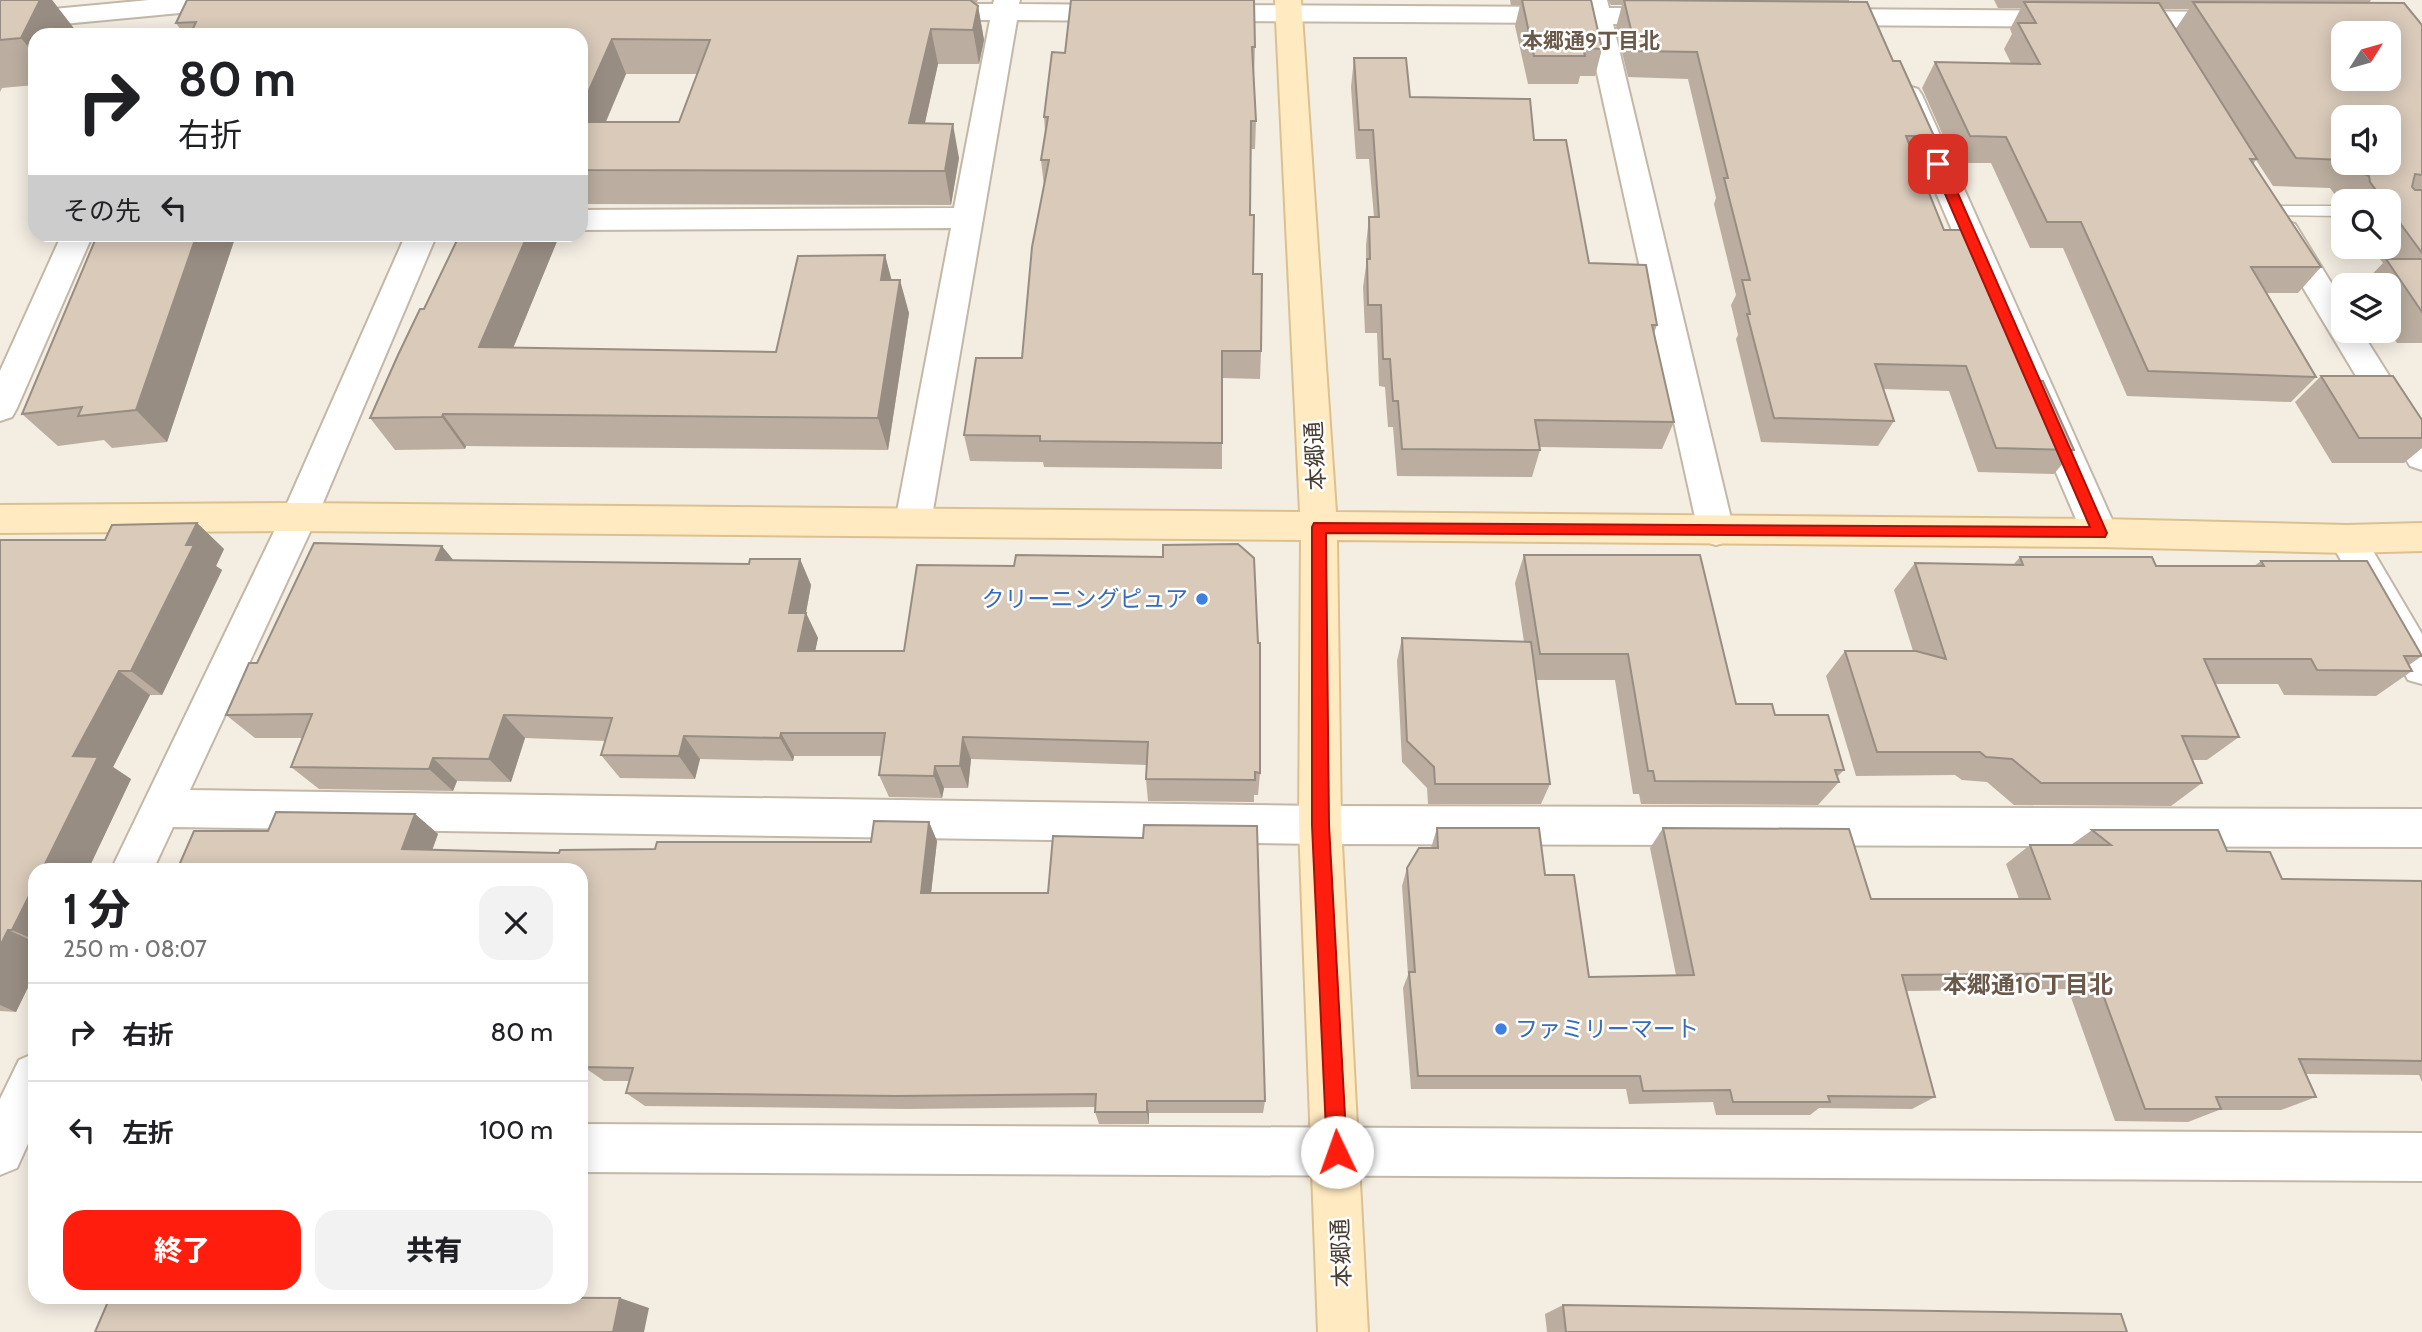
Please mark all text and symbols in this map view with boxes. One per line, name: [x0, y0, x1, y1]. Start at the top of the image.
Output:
north arrow: [2331, 21, 2401, 91]
map controls: [2331, 21, 2401, 343]
district label: 本郷通9丁目北: [1522, 28, 1660, 53]
text: 80 m: [178, 49, 296, 108]
icon: right: [63, 56, 154, 147]
button: sound: [2331, 105, 2401, 175]
text: 右折: [178, 115, 242, 154]
pin: [1908, 134, 1968, 194]
icon: arrive: [1919, 145, 1957, 183]
icon: left: [155, 189, 193, 227]
button: search: [2331, 189, 2401, 259]
text: その先: [63, 195, 141, 227]
button: layers: [2331, 273, 2401, 343]
street label: 本郷通: [1299, 421, 1331, 491]
place label: クリーニングピュア: [981, 585, 1188, 613]
marker: クリーニングピュア: [1194, 591, 1210, 607]
text: 1 分: [63, 883, 130, 935]
button: close: [479, 886, 553, 960]
text: 250 m · 08:07: [63, 935, 207, 963]
district label: 本郷通10丁目北: [1943, 970, 2113, 999]
icon: right: [63, 1013, 101, 1051]
place label: ファミリーマート: [1515, 1015, 1699, 1043]
text: 80 m: [490, 1016, 553, 1048]
text: 右折: [122, 1019, 174, 1051]
marker: ファミリーマート: [1493, 1021, 1509, 1037]
icon: left: [63, 1111, 101, 1149]
text: 100 m: [480, 1114, 553, 1146]
position arrow: [1300, 1115, 1374, 1189]
text: 左折: [122, 1117, 174, 1149]
button: 終了: [63, 1210, 301, 1290]
button: 共有: [315, 1210, 553, 1290]
street label: 本郷通: [1326, 1218, 1356, 1288]

